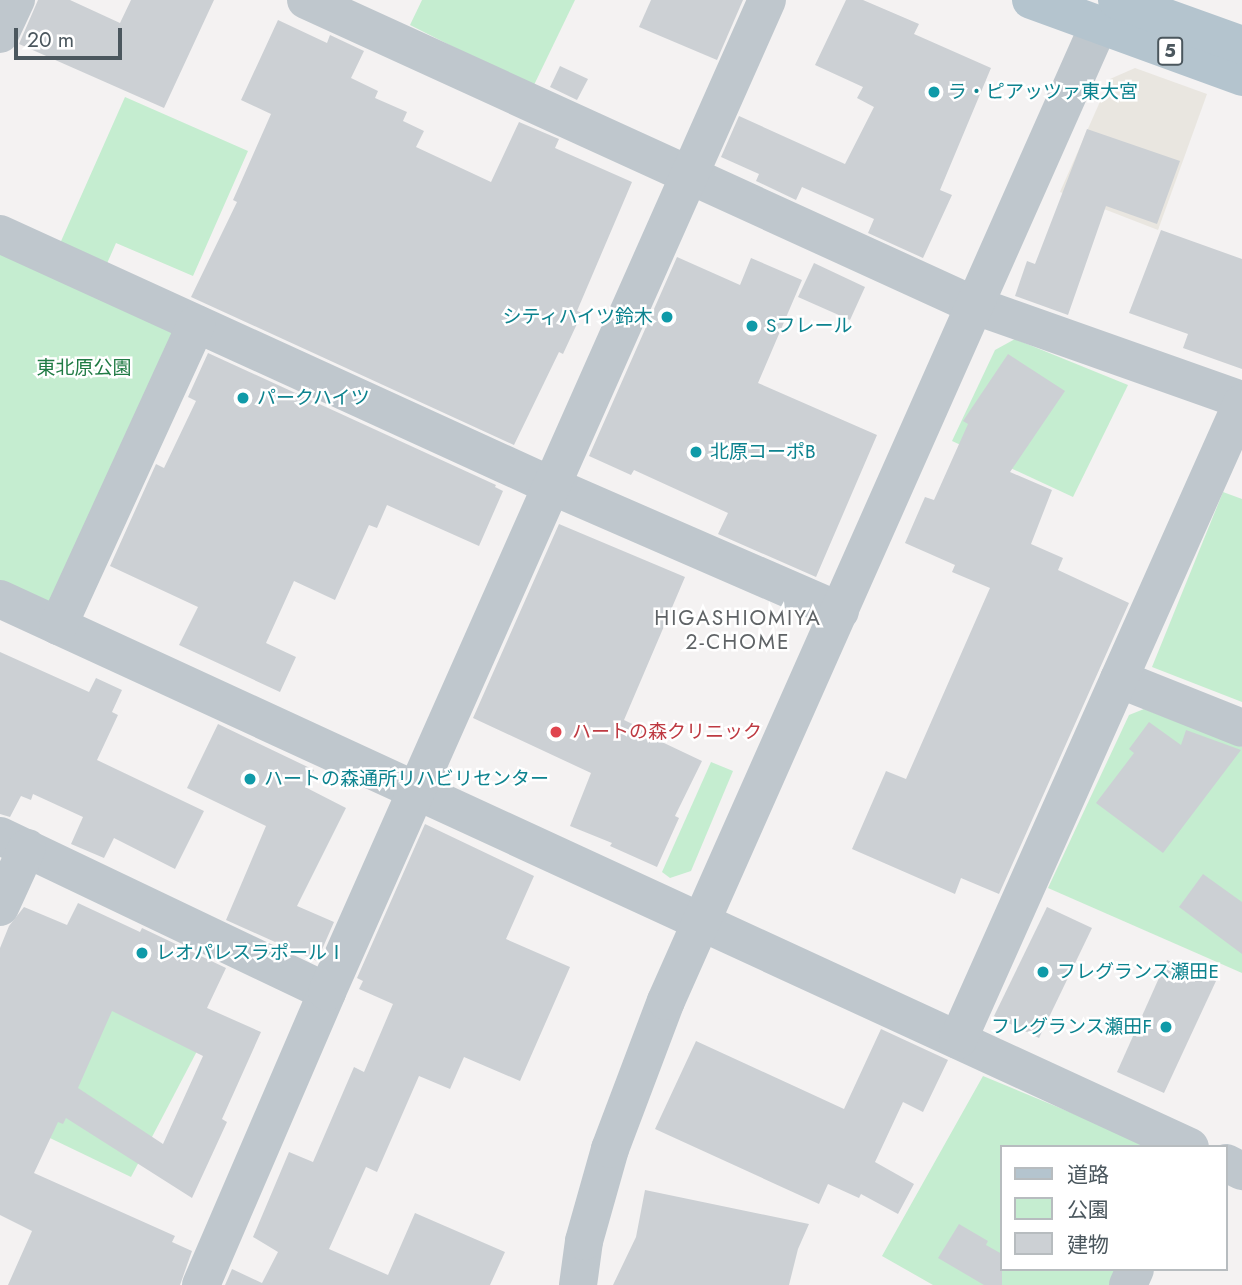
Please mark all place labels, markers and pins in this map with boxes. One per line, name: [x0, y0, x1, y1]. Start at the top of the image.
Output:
place label: ラ・ピアッツァ東大宮: [948, 81, 1138, 103]
marker: ラ・ピアッツァ東大宮: [926, 84, 942, 100]
place label: シティハイツ鈴木: [501, 306, 653, 328]
marker: シティハイツ鈴木: [659, 309, 675, 325]
place label: Sフレール: [766, 315, 852, 337]
marker: Sフレール: [744, 318, 760, 334]
place label: パークハイツ: [257, 387, 371, 409]
marker: パークハイツ: [235, 390, 251, 406]
place label: 北原コーポB: [710, 441, 816, 463]
marker: 北原コーポB: [688, 444, 704, 460]
place label: ハートの森クリニック: [572, 721, 762, 743]
marker: ハートの森クリニック: [546, 722, 566, 742]
place label: ハートの森通所リハビリセンター: [264, 768, 549, 790]
marker: ハートの森通所リハビリセンター: [242, 771, 258, 787]
place label: レオパレスラポールⅠ: [156, 942, 346, 964]
marker: レオパレスラポールⅠ: [134, 945, 150, 961]
place label: フレグランス瀬田E: [1057, 961, 1219, 983]
marker: フレグランス瀬田E: [1035, 964, 1051, 980]
place label: フレグランス瀬田F: [991, 1016, 1152, 1038]
marker: フレグランス瀬田F: [1158, 1019, 1174, 1035]

